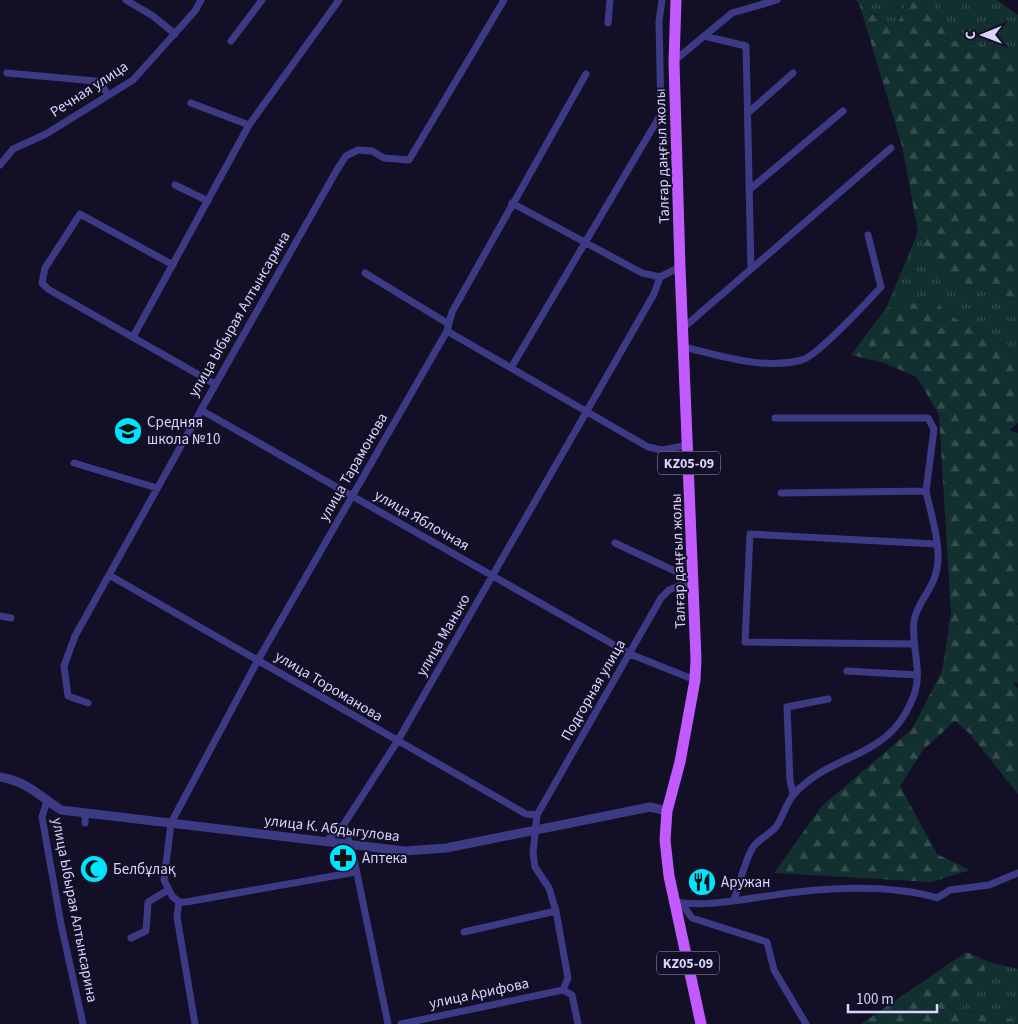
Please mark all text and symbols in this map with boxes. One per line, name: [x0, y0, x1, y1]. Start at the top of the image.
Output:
north arrow: [958, 10, 1008, 60]
text: С: [961, 31, 981, 39]
street label: Речная улица: [46, 56, 132, 123]
street label: Талғар даңғыл жолы: [650, 88, 675, 224]
street label: улица Ыбырая Алтынсарина: [183, 228, 295, 401]
street label: улица Тарамонова: [314, 409, 393, 525]
place label: Средняя школа №10: [147, 412, 220, 450]
school or university icon: Средняя школа №10: [113, 416, 143, 446]
road number: KZ05-09: [658, 452, 720, 474]
street label: улица Яблочная: [370, 485, 473, 556]
street label: Талғар даңғыл жолы: [666, 493, 691, 629]
street label: улица Манько: [411, 590, 475, 680]
street label: Подгорная улица: [556, 636, 631, 745]
street label: улица Тороманова: [271, 646, 387, 727]
street label: улица К. Абдыгулова: [263, 810, 401, 847]
street label: улица Ыбырая Алтынсарина: [46, 816, 103, 1004]
pharmacy icon: Аптека: [328, 843, 358, 873]
place label: Аптека: [362, 848, 407, 869]
mosque icon: Белбұлақ: [79, 854, 109, 884]
place label: Белбұлақ: [113, 859, 176, 880]
restaurant icon: Аружан: [687, 867, 717, 897]
place label: Аружан: [721, 872, 770, 893]
road number: KZ05-09: [657, 951, 719, 974]
street label: улица Арифова: [427, 973, 531, 1014]
scale bar: [848, 982, 937, 1014]
text: 100 m: [856, 989, 894, 1010]

